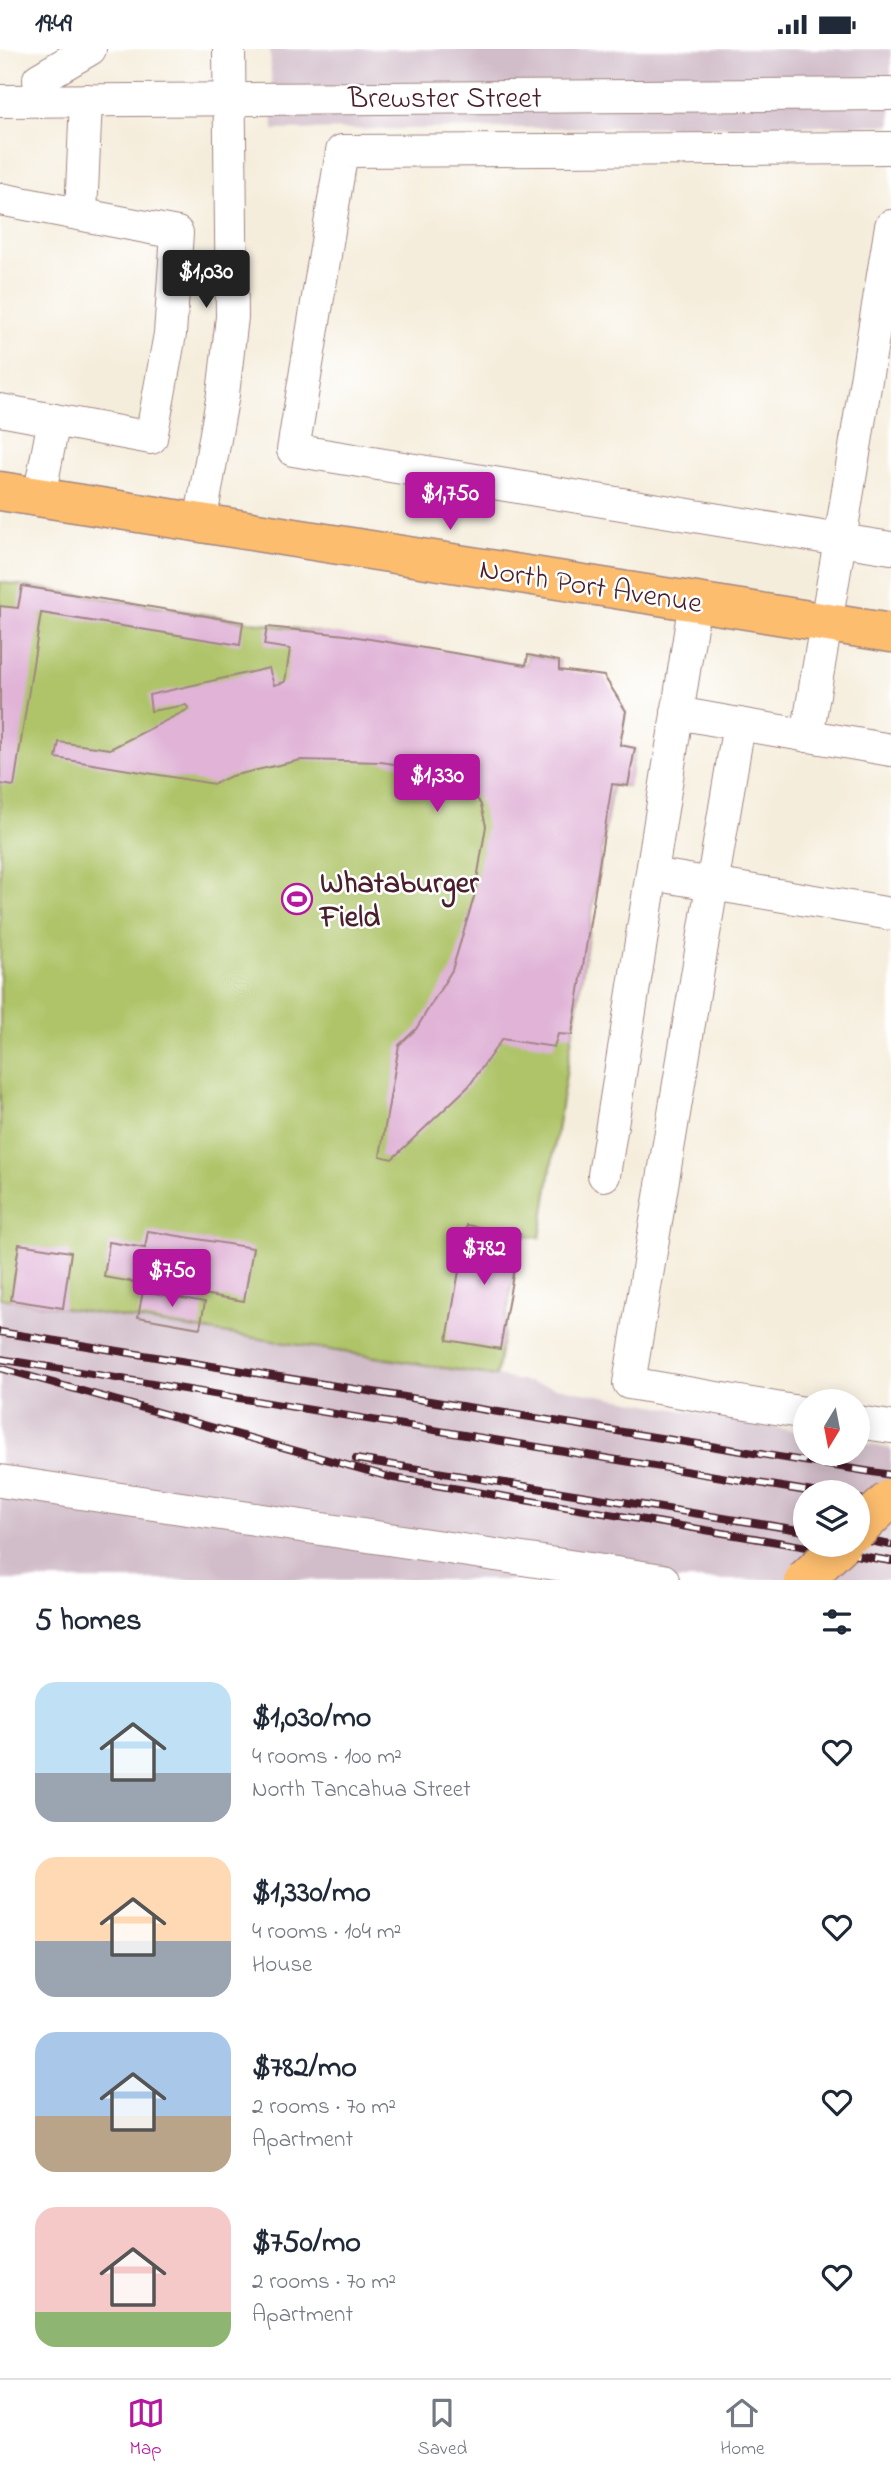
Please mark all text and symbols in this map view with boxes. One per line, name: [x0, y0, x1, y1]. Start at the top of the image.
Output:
text: 19:49: [35, 6, 72, 44]
street label: Brewster Street: [347, 78, 542, 122]
pin: $1,030: [149, 251, 263, 310]
text: $1,030: [179, 256, 233, 289]
pin: $1,750: [393, 473, 507, 532]
text: $1,750: [421, 478, 479, 511]
street label: North Port Avenue: [476, 549, 706, 627]
pin: $1,330: [380, 755, 494, 814]
text: $1,330: [410, 760, 464, 793]
place label: Whataburger Field: [318, 863, 479, 941]
sports icon: Whataburger Field: [280, 882, 314, 916]
pin: $782: [443, 1227, 525, 1287]
text: $782: [462, 1233, 506, 1266]
pin: $750: [131, 1249, 213, 1309]
text: $750: [149, 1255, 195, 1288]
north arrow: [793, 1389, 870, 1467]
map controls: [793, 1389, 870, 1557]
button: layers: [793, 1480, 870, 1557]
text: 5 homes: [35, 1600, 142, 1644]
icon: filters: [818, 1603, 856, 1641]
text: $1,030/mo: [252, 1697, 371, 1741]
icon: home: [91, 1710, 175, 1794]
icon: heart: [818, 1733, 856, 1771]
text: 4 rooms · 100 m²: [252, 1741, 402, 1774]
text: North Tancahua Street: [252, 1774, 471, 1807]
text: $1,330/mo: [252, 1872, 371, 1916]
icon: home: [91, 1885, 175, 1969]
icon: heart: [818, 1908, 856, 1946]
text: 4 rooms · 104 m²: [252, 1916, 401, 1949]
text: House: [252, 1949, 312, 1982]
text: $782/mo: [252, 2047, 357, 2091]
icon: home: [91, 2060, 175, 2144]
icon: heart: [818, 2083, 856, 2121]
text: 2 rooms · 70 m²: [252, 2091, 396, 2124]
text: Apartment: [252, 2124, 353, 2157]
text: $750/mo: [252, 2222, 361, 2266]
icon: home: [91, 2235, 175, 2319]
icon: heart: [818, 2258, 856, 2296]
text: 2 rooms · 70 m²: [252, 2266, 396, 2299]
text: Apartment: [252, 2299, 353, 2332]
tab: Map: [127, 2394, 165, 2463]
tab: Saved: [418, 2394, 467, 2463]
tab: Home: [720, 2394, 764, 2463]

